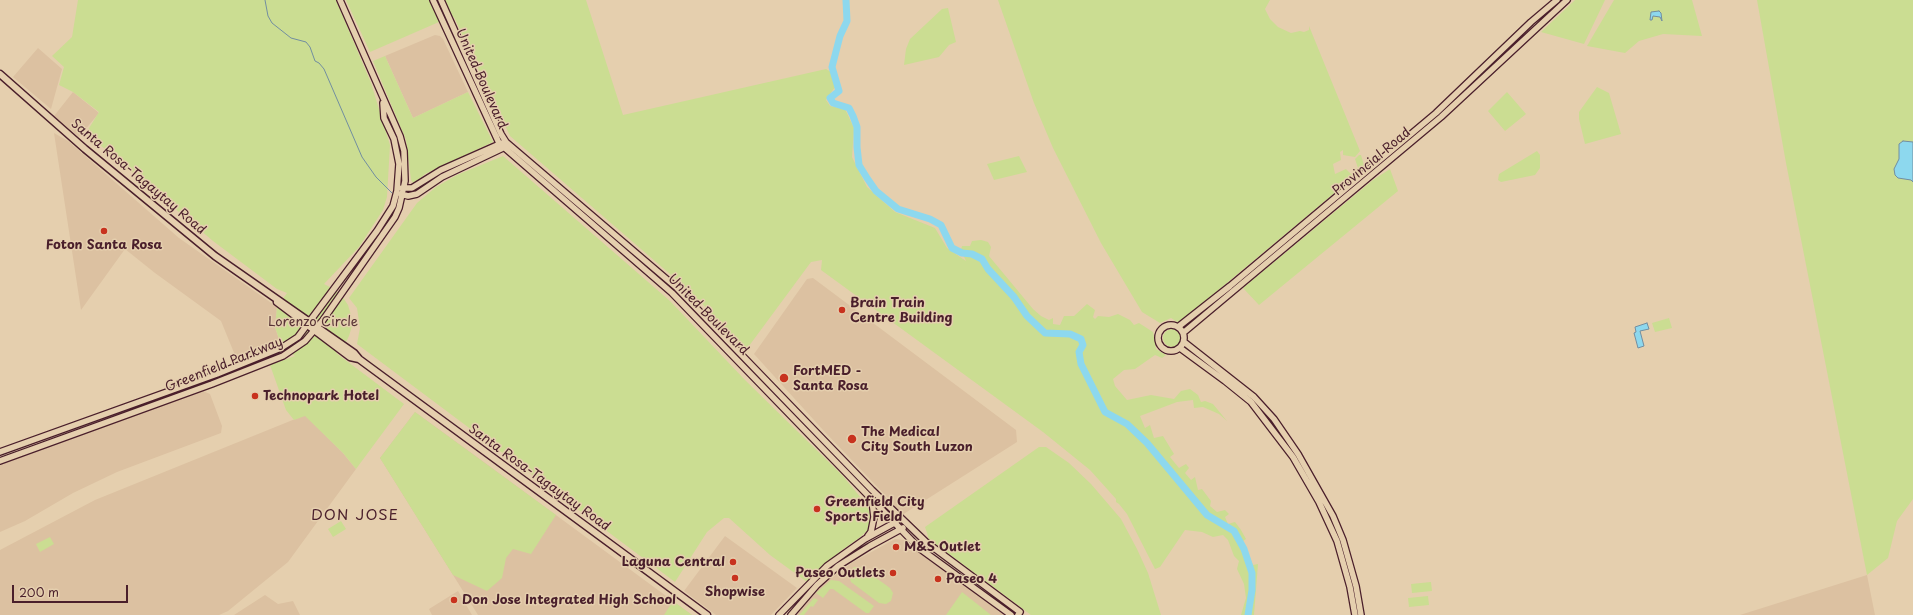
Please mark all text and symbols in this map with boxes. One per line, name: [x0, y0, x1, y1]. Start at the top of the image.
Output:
street label: United Boulevard: [452, 26, 510, 132]
street label: Santa Rosa-Tagaytay Road: [67, 116, 209, 238]
street label: Provincial Road: [1330, 125, 1414, 199]
marker: Foton Santa Rosa: [99, 226, 109, 236]
place label: Foton Santa Rosa: [46, 237, 162, 253]
street label: United Boulevard: [664, 271, 752, 359]
place label: Brain Train Centre Building: [850, 295, 952, 326]
marker: Brain Train Centre Building: [837, 305, 847, 315]
park label: Lorenzo Circle: [268, 314, 358, 330]
street label: Greenfield Parkway: [163, 334, 285, 396]
place label: FortMED - Santa Rosa: [793, 363, 868, 394]
marker: FortMED - Santa Rosa: [778, 372, 790, 384]
place label: Technopark Hotel: [263, 388, 379, 404]
marker: Technopark Hotel: [250, 391, 260, 401]
street label: Santa Rosa-Tagaytay Road: [465, 421, 613, 535]
place label: The Medical City South Luzon: [861, 424, 973, 455]
marker: The Medical City South Luzon: [846, 433, 858, 445]
place label: Greenfield City Sports Field: [825, 494, 924, 525]
marker: Greenfield City Sports Field: [812, 504, 822, 514]
district label: DON JOSE: [311, 507, 399, 525]
place label: M&S Outlet: [904, 539, 981, 555]
marker: M&S Outlet: [891, 542, 901, 552]
place label: Laguna Central: [622, 554, 725, 570]
marker: Laguna Central: [728, 557, 738, 567]
place label: Paseo Outlets: [795, 565, 885, 581]
marker: Paseo Outlets: [888, 568, 898, 578]
place label: Paseo 4: [946, 571, 997, 587]
marker: Shopwise: [730, 573, 740, 583]
marker: Paseo 4: [933, 574, 943, 584]
scale bar: [14, 577, 130, 603]
text: 200 m: [19, 583, 59, 601]
place label: Shopwise: [705, 584, 765, 600]
place label: Don Jose Integrated High School: [462, 592, 676, 608]
marker: Don Jose Integrated High School: [449, 595, 459, 605]

